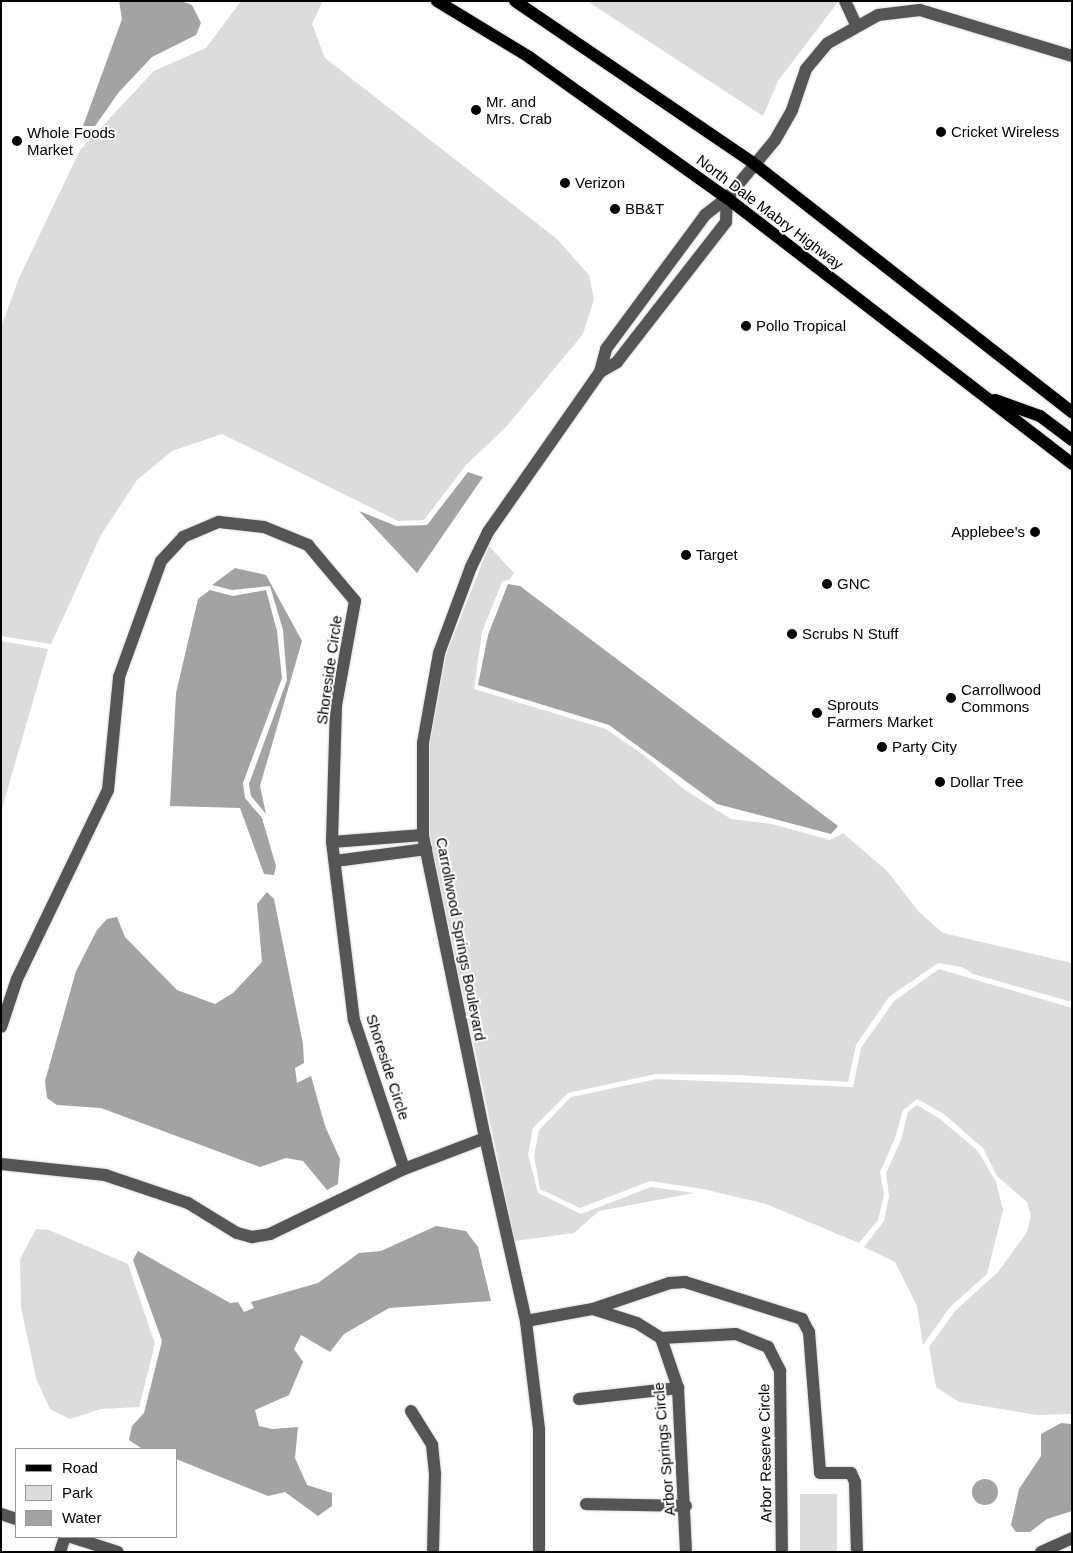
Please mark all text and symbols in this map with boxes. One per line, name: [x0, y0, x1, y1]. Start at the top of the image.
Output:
place label: Mr. and Mrs. Crab: [486, 92, 552, 127]
marker: Mr. and Mrs. Crab: [470, 104, 482, 116]
place label: Whole Foods Market: [27, 123, 115, 158]
place label: Cricket Wireless: [951, 123, 1059, 141]
marker: Cricket Wireless: [935, 126, 947, 138]
marker: Whole Foods Market: [11, 135, 23, 147]
street label: North Dale Mabry Highway: [693, 151, 847, 273]
place label: Verizon: [575, 174, 625, 192]
marker: Verizon: [559, 177, 571, 189]
place label: BB&T: [625, 200, 664, 218]
marker: BB&T: [609, 203, 621, 215]
place label: Pollo Tropical: [756, 317, 846, 335]
marker: Pollo Tropical: [740, 320, 752, 332]
place label: Applebee's: [951, 523, 1025, 541]
marker: Applebee's: [1029, 526, 1041, 538]
place label: Target: [696, 546, 738, 564]
marker: Target: [680, 549, 692, 561]
place label: GNC: [837, 575, 870, 593]
marker: GNC: [821, 578, 833, 590]
street label: Shoreside Circle: [312, 614, 346, 726]
place label: Scrubs N Stuff: [802, 625, 898, 643]
marker: Scrubs N Stuff: [786, 628, 798, 640]
place label: Carrollwood Commons: [961, 680, 1041, 715]
marker: Carrollwood Commons: [945, 692, 957, 704]
place label: Sprouts Farmers Market: [827, 695, 933, 730]
marker: Sprouts Farmers Market: [811, 707, 823, 719]
place label: Party City: [892, 738, 957, 756]
marker: Party City: [876, 741, 888, 753]
place label: Dollar Tree: [950, 773, 1024, 791]
marker: Dollar Tree: [934, 776, 946, 788]
street label: Carrollwood Springs Boulevard: [432, 836, 490, 1042]
street label: Shoreside Circle: [362, 1012, 414, 1122]
street label: Arbor Springs Circle: [649, 1381, 679, 1517]
street label: Arbor Reserve Circle: [755, 1383, 775, 1523]
legend: [15, 1448, 178, 1538]
text: Road: [62, 1459, 98, 1476]
text: Park: [62, 1484, 93, 1501]
text: Water: [62, 1509, 101, 1526]

